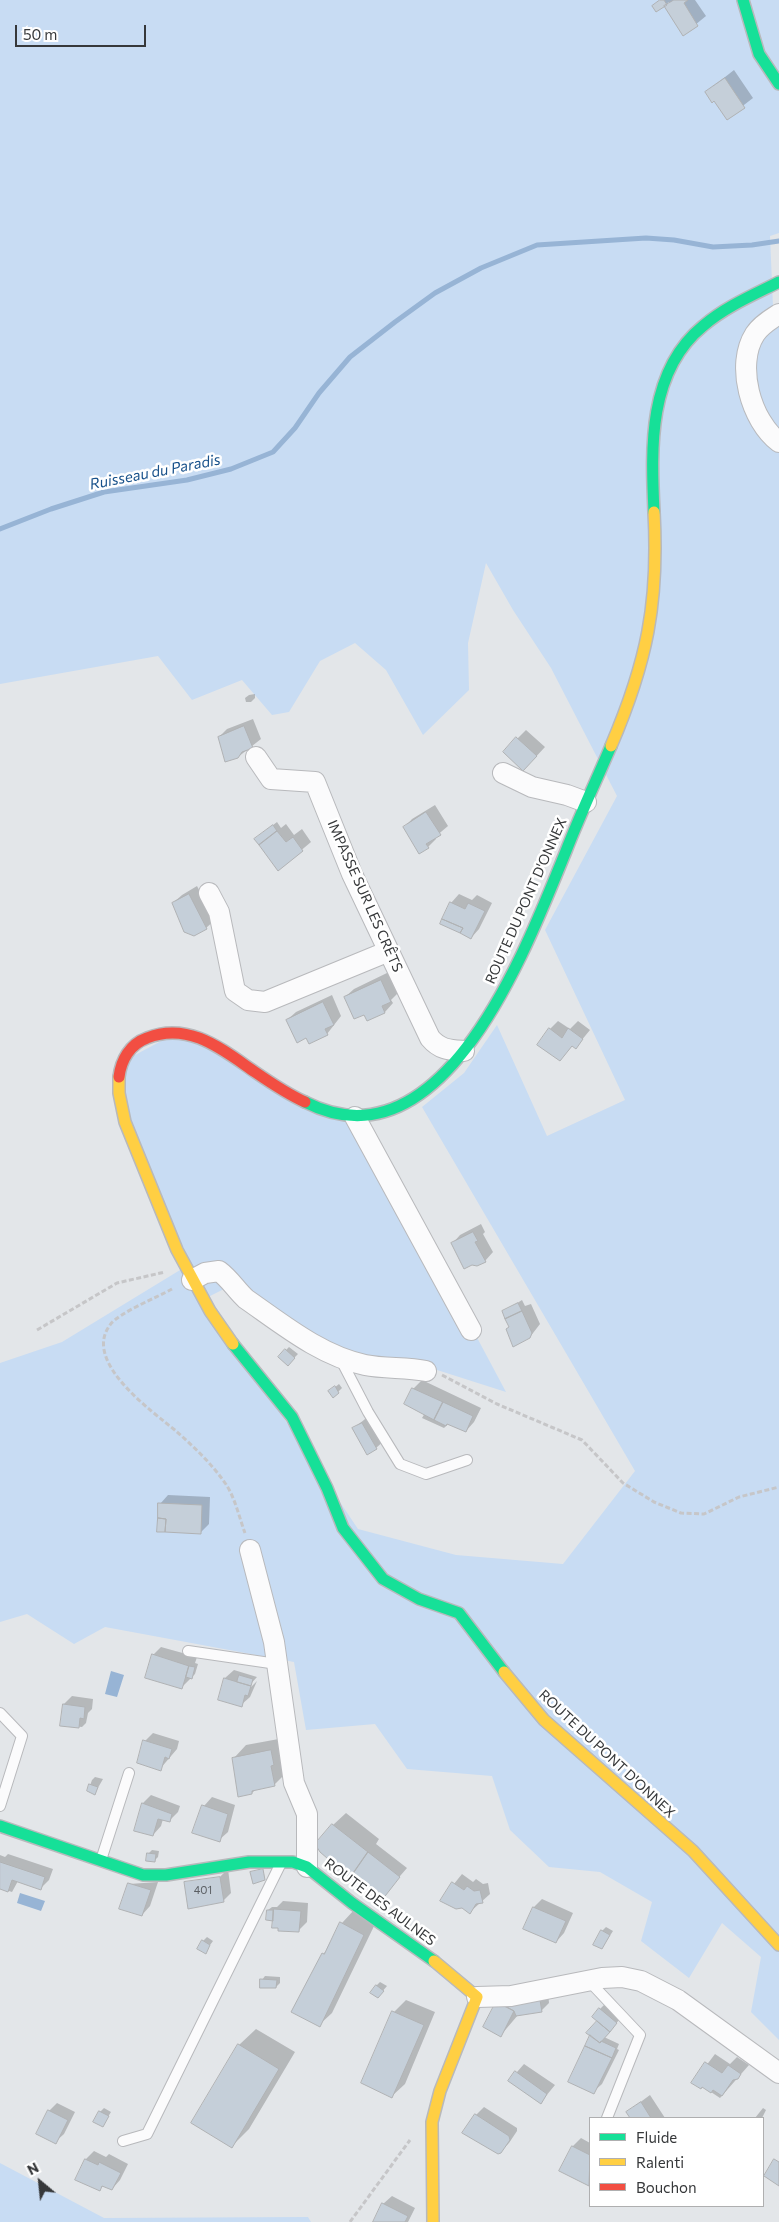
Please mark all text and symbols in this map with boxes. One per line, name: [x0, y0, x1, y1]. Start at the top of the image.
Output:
scale bar: [18, 15, 149, 47]
text: 50 m: [23, 25, 57, 43]
water label: Ruisseau du Paradis: [88, 450, 222, 494]
street label: ROUTE DU PONT D'ONNEX: [482, 815, 570, 987]
street label: IMPASSE SUR LES CRÊTS: [324, 817, 406, 975]
street label: ROUTE DU PONT D'ONNEX: [535, 1686, 679, 1822]
street label: ROUTE DES AULNES: [321, 1855, 439, 1949]
house number: 401: [194, 1883, 212, 1897]
legend: [589, 2117, 764, 2207]
text: Fluide: [636, 2128, 677, 2146]
text: Ralenti: [636, 2153, 684, 2171]
north arrow: [15, 2157, 65, 2207]
text: N: [24, 2158, 41, 2178]
text: Bouchon: [636, 2178, 697, 2196]

